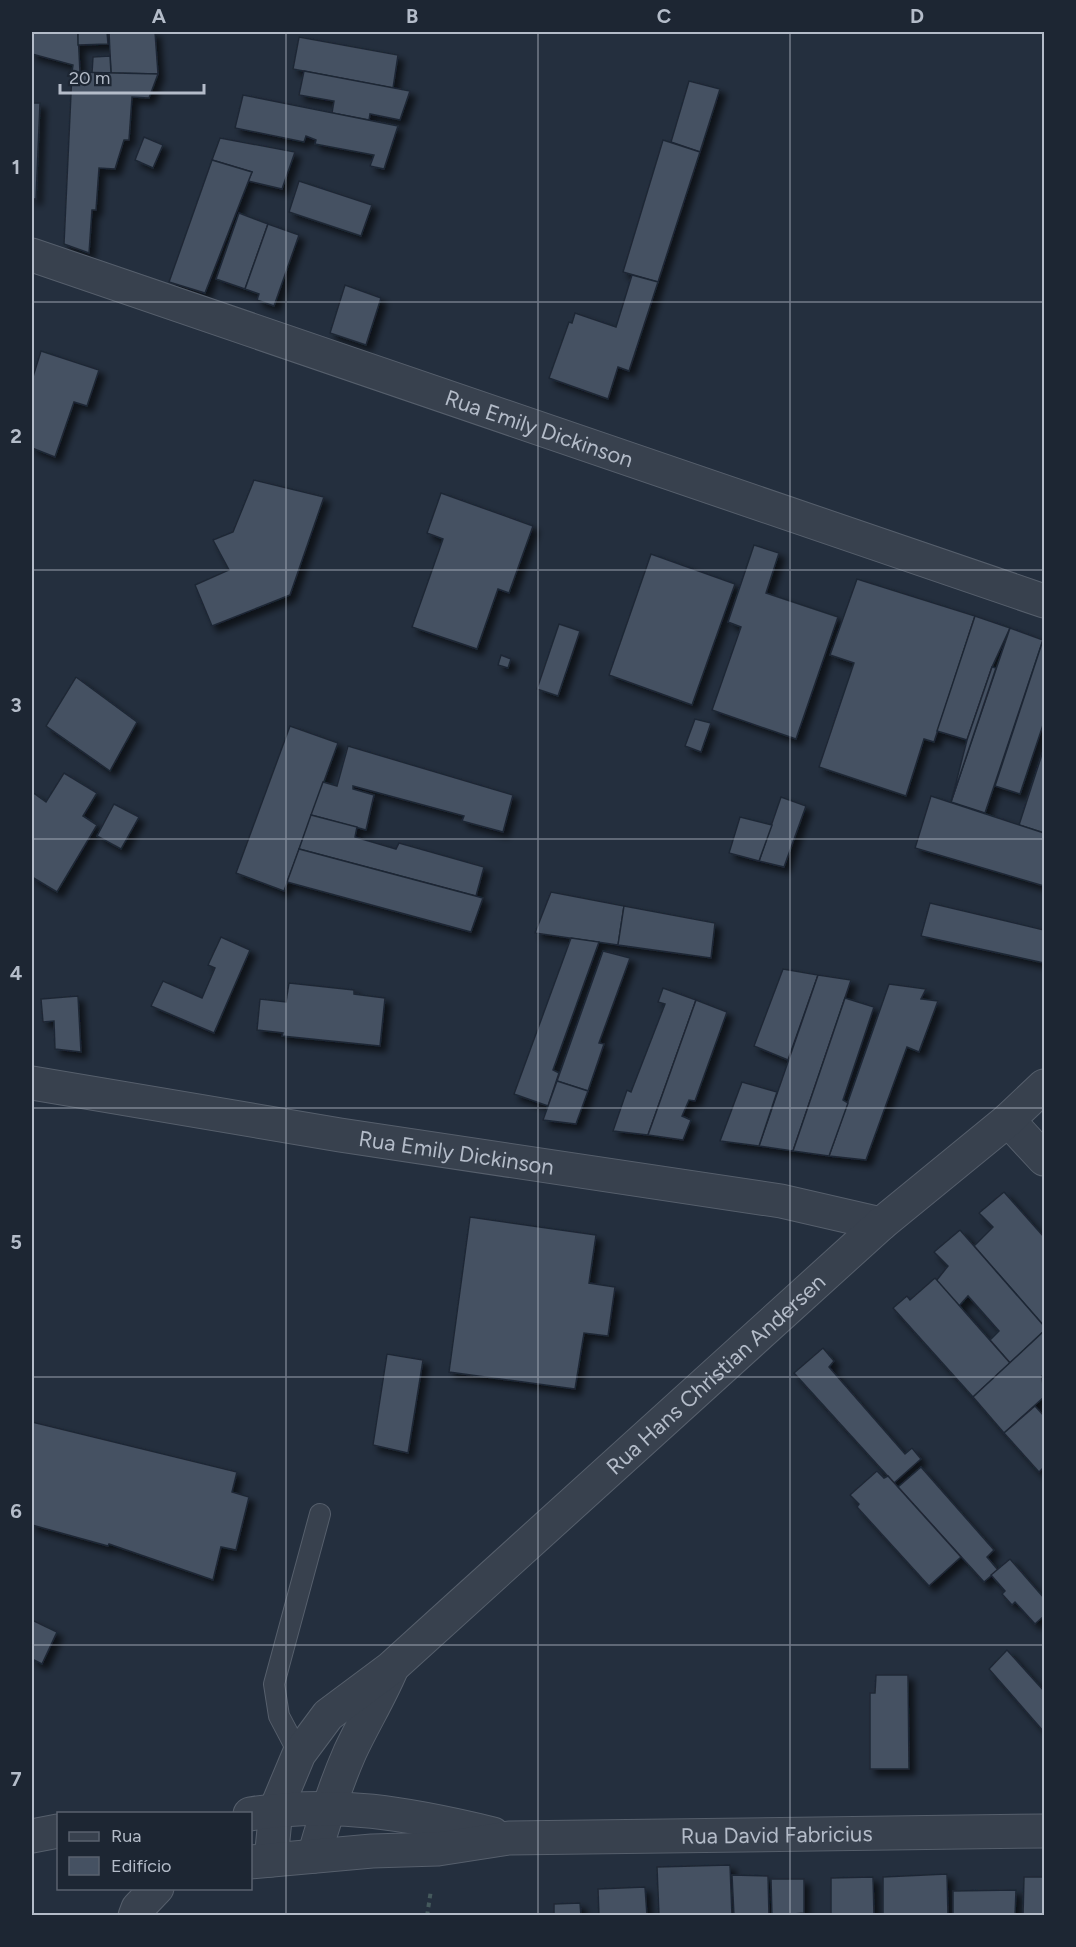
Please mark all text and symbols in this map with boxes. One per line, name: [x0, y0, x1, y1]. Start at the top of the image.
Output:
text: A: [152, 4, 167, 28]
text: B: [406, 4, 418, 28]
text: C: [657, 4, 671, 28]
text: D: [910, 4, 924, 28]
scale bar: [60, 57, 204, 95]
text: 20 m: [69, 67, 110, 89]
text: 1: [12, 155, 20, 179]
street label: Rua Emily Dickinson: [441, 384, 637, 474]
text: 2: [10, 424, 22, 448]
text: 3: [10, 693, 22, 717]
text: 4: [10, 961, 23, 985]
street label: Rua Emily Dickinson: [357, 1125, 556, 1181]
text: 5: [10, 1230, 22, 1254]
street label: Rua Hans Christian Andersen: [601, 1268, 831, 1480]
text: 6: [10, 1499, 22, 1523]
text: 7: [10, 1767, 22, 1791]
legend: [57, 1812, 252, 1890]
street label: Rua David Fabricius: [680, 1820, 873, 1850]
text: Rua: [111, 1825, 142, 1847]
text: Edifício: [111, 1855, 172, 1877]

